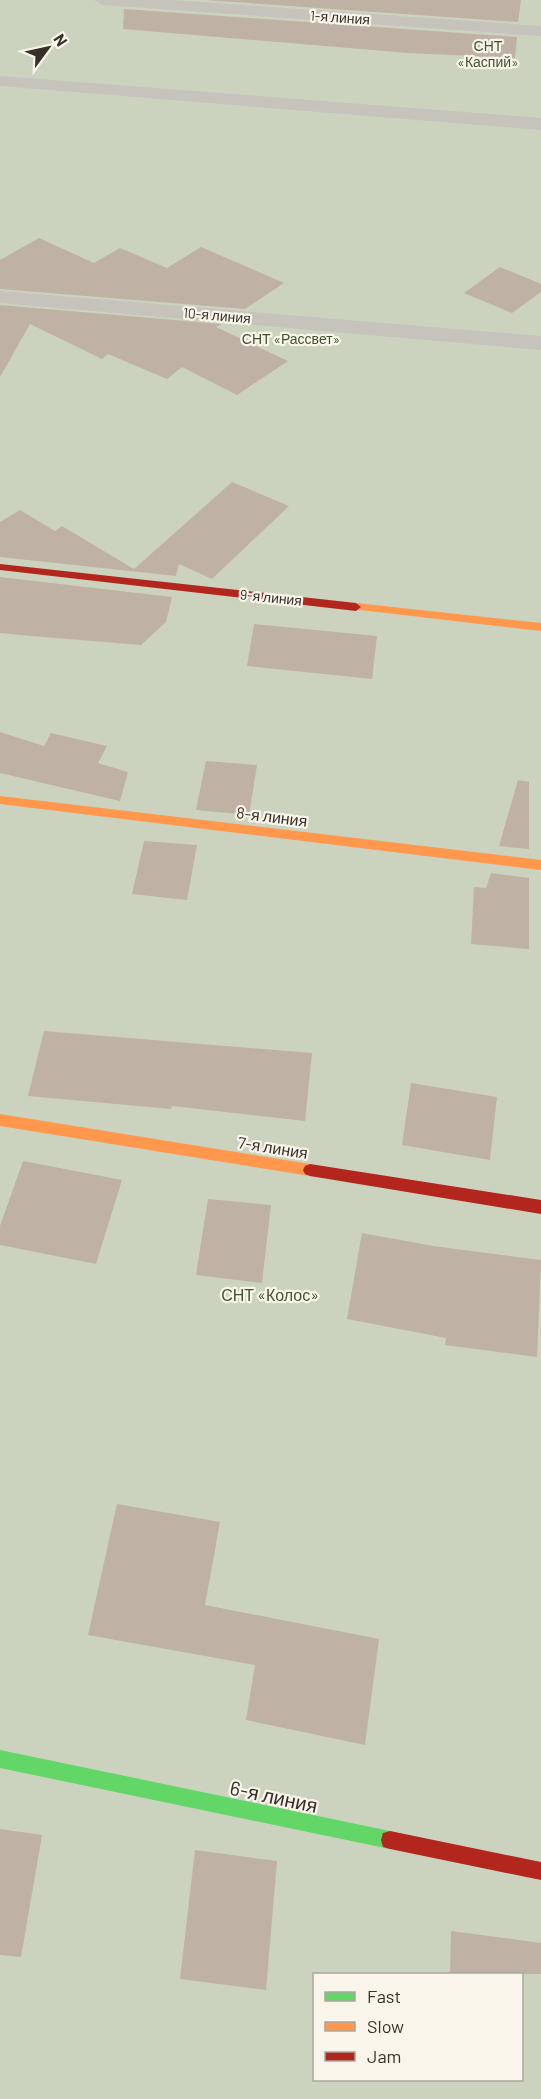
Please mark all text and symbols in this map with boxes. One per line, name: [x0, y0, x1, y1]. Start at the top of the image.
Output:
street label: 1-я линия: [310, 6, 370, 28]
north arrow: [18, 18, 78, 78]
text: N: [50, 30, 72, 49]
park label: СНТ «Каспий»: [457, 37, 519, 70]
street label: 10-я линия: [182, 304, 252, 326]
park label: СНТ «Рассвет»: [242, 330, 340, 347]
street label: 9-я линия: [239, 585, 303, 609]
street label: 8-я линия: [235, 802, 309, 830]
street label: 7-я линия: [237, 1132, 309, 1162]
park label: СНТ «Колос»: [221, 1285, 319, 1304]
street label: 6-я линия: [228, 1775, 320, 1817]
legend: [313, 1973, 523, 2081]
text: Fast: [367, 1985, 401, 2007]
text: Slow: [367, 2015, 404, 2037]
text: Jam: [367, 2045, 401, 2067]

